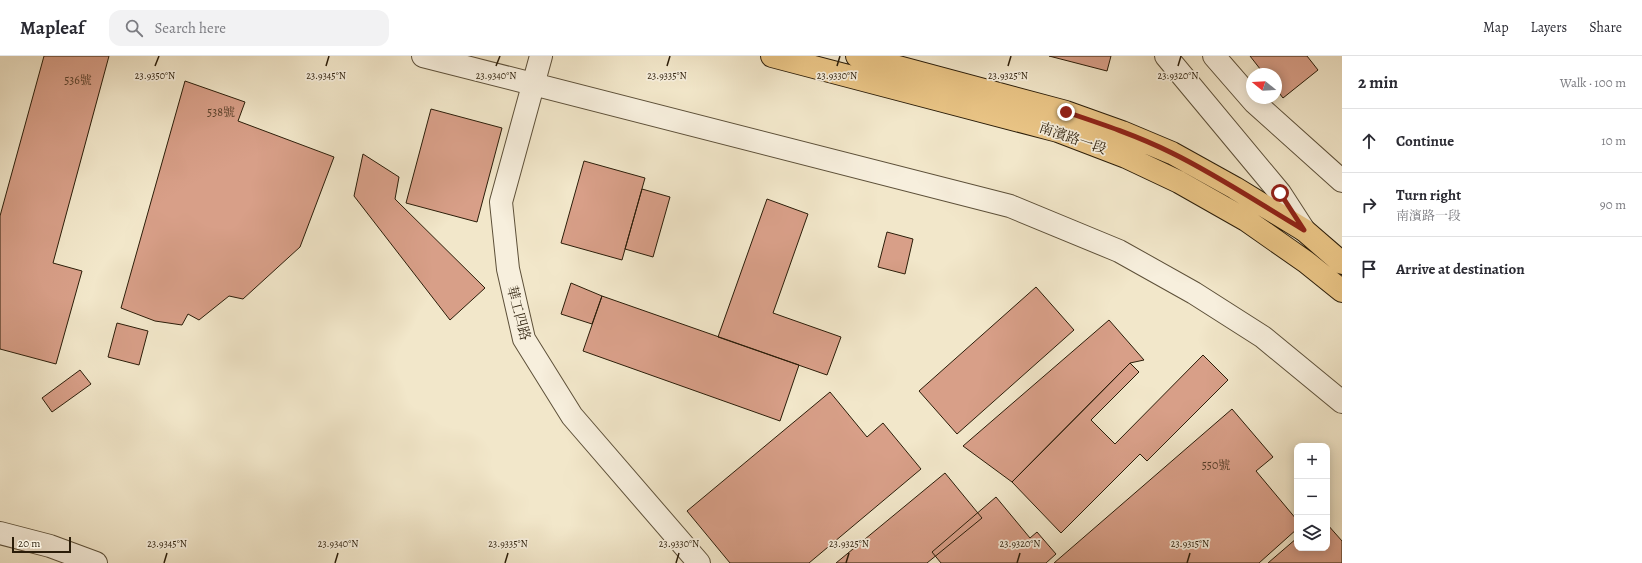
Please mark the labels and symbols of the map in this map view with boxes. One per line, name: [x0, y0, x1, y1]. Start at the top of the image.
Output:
north arrow: [1246, 68, 1282, 104]
text: 23.9350°N: [135, 69, 175, 82]
text: 23.9345°N: [306, 69, 346, 82]
text: 23.9340°N: [476, 69, 516, 82]
text: 23.9335°N: [647, 69, 687, 82]
text: 23.9330°N: [817, 69, 857, 82]
text: 23.9325°N: [988, 69, 1028, 82]
text: 23.9320°N: [1158, 69, 1198, 82]
house number: 536號: [64, 72, 92, 88]
route end: [1057, 103, 1075, 121]
house number: 538號: [207, 104, 235, 120]
street label: 南濱路一段: [1037, 118, 1109, 159]
route start: [1271, 184, 1289, 202]
street label: 華工四路: [502, 284, 535, 343]
house number: 550號: [1202, 457, 1230, 473]
scale bar: [12, 535, 71, 554]
text: 23.9345°N: [147, 537, 187, 550]
text: 23.9340°N: [318, 537, 358, 550]
text: 23.9335°N: [488, 537, 528, 550]
text: 23.9330°N: [659, 537, 699, 550]
text: 23.9325°N: [829, 537, 869, 550]
text: 23.9320°N: [1000, 537, 1040, 550]
text: 23.9315°N: [1171, 537, 1209, 550]

